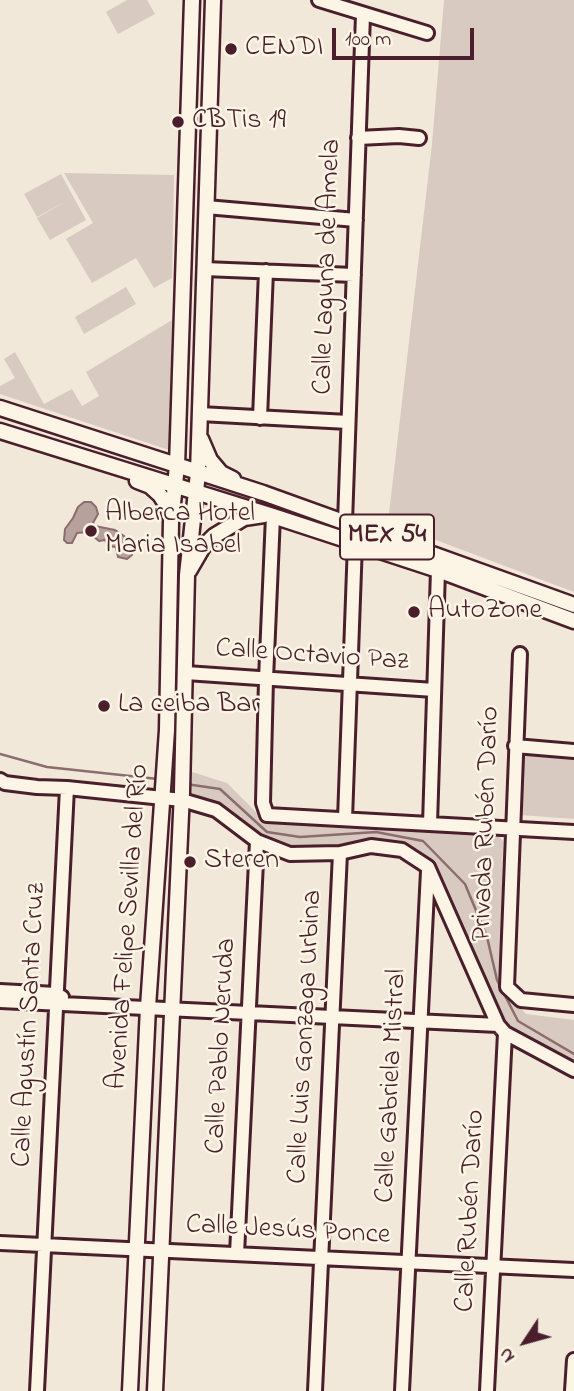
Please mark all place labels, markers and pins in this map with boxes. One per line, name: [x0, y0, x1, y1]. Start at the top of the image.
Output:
place label: CENDI: [245, 32, 323, 66]
marker: CENDI: [223, 41, 239, 57]
place label: CBTis 19: [192, 105, 286, 139]
marker: CBTis 19: [170, 114, 186, 130]
place label: Alberca Hotel Maria Isabel: [105, 498, 255, 564]
marker: Alberca Hotel Maria Isabel: [83, 523, 99, 539]
place label: AutoZone: [428, 595, 542, 629]
marker: AutoZone: [406, 604, 422, 620]
place label: La ceiba Bar: [118, 689, 260, 723]
marker: La ceiba Bar: [96, 698, 112, 714]
place label: Steren: [204, 845, 279, 879]
marker: Steren: [182, 854, 198, 870]

